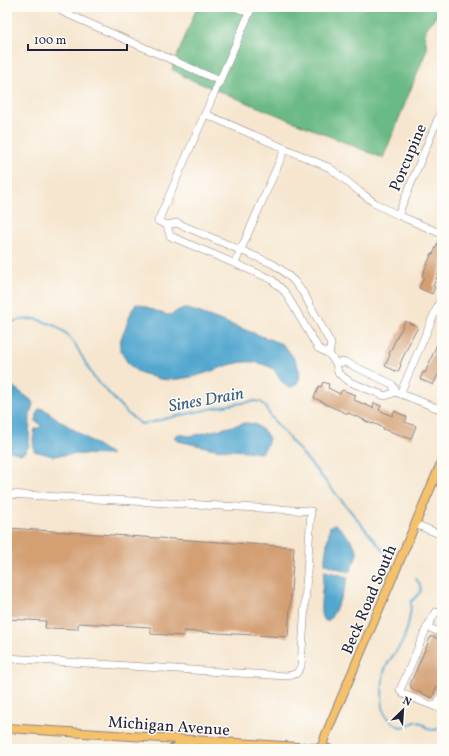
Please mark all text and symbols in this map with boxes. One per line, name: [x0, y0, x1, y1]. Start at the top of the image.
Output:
scale bar: [28, 26, 127, 52]
text: 100 m: [34, 33, 67, 49]
street label: Porcupine: [385, 121, 433, 195]
water label: Sines Drain: [167, 383, 246, 418]
street label: Beck Road South: [337, 542, 403, 658]
north arrow: [383, 690, 423, 730]
text: N: [400, 694, 413, 711]
street label: Michigan Avenue: [107, 712, 231, 742]

